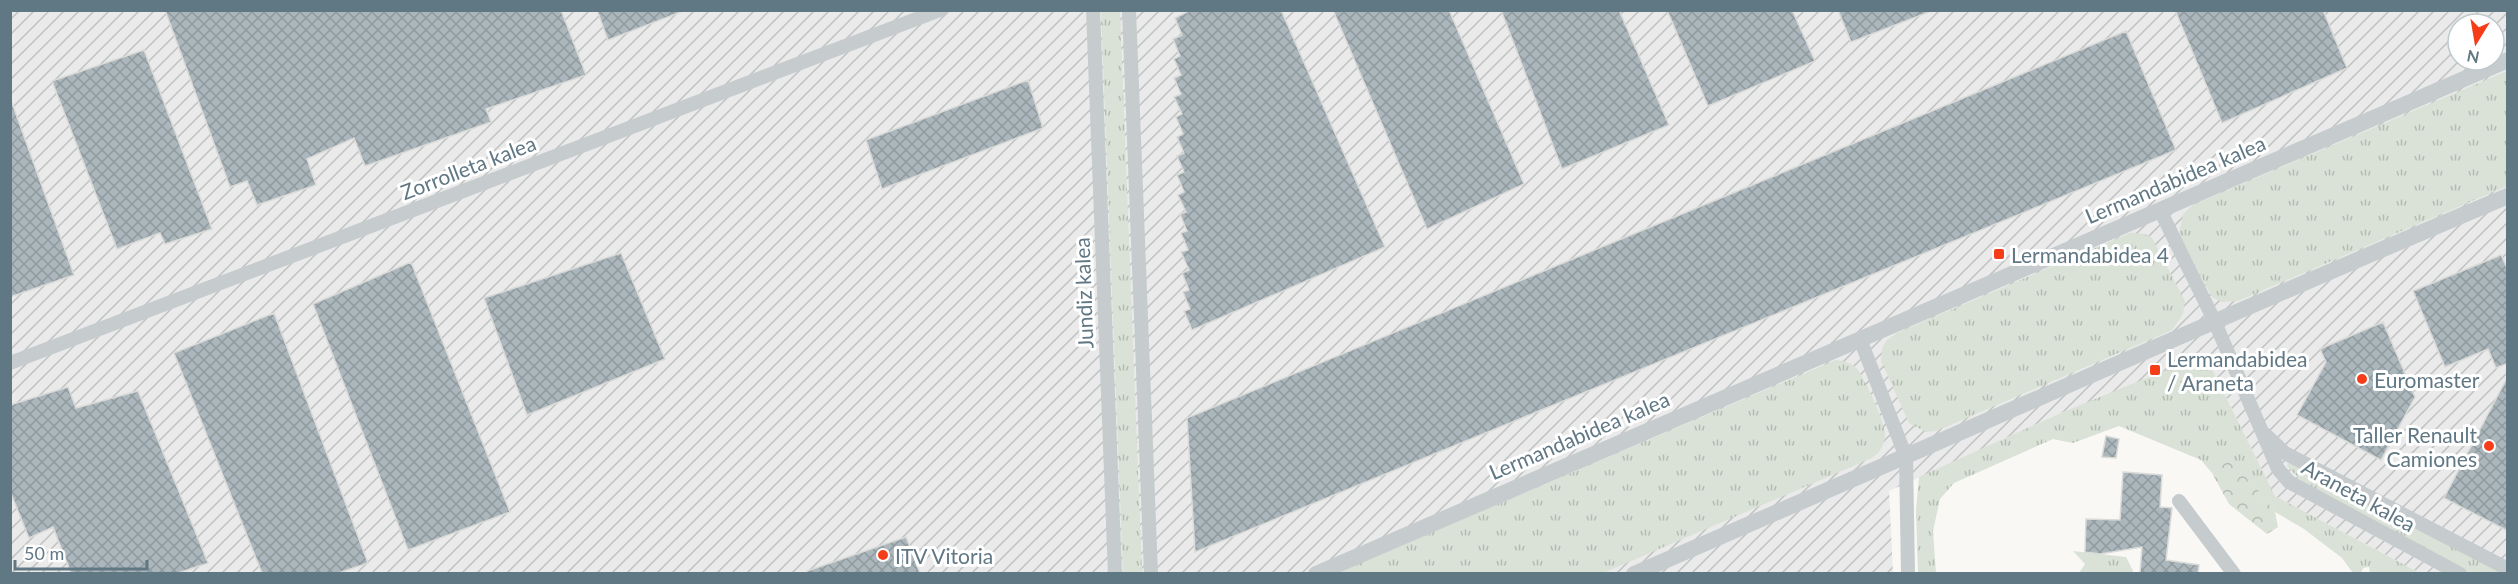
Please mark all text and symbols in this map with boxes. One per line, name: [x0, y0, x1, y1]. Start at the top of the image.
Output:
north arrow: [2446, 12, 2506, 72]
text: N: [2465, 47, 2481, 68]
street label: Zorrolleta kalea: [397, 130, 539, 204]
street label: Lermandabidea kalea: [2081, 130, 2269, 228]
street label: Jundiz kalea: [1069, 237, 1097, 349]
place label: Lermandabidea 4: [2011, 242, 2169, 267]
marker: Lermandabidea 4: [1992, 247, 2006, 261]
place label: Lermandabidea / Araneta: [2167, 346, 2307, 395]
marker: Lermandabidea / Araneta: [2148, 363, 2162, 377]
place label: Euromaster: [2374, 367, 2480, 392]
marker: Euromaster: [2355, 372, 2369, 386]
street label: Lermandabidea kalea: [1485, 386, 1673, 484]
place label: Taller Renault Camiones: [2353, 422, 2477, 471]
marker: Taller Renault Camiones: [2482, 439, 2496, 453]
street label: Araneta kalea: [2298, 454, 2420, 536]
scale bar: [15, 533, 147, 571]
text: 50 m: [24, 542, 64, 564]
place label: ITV Vitoria: [895, 543, 993, 568]
marker: ITV Vitoria: [876, 548, 890, 562]

